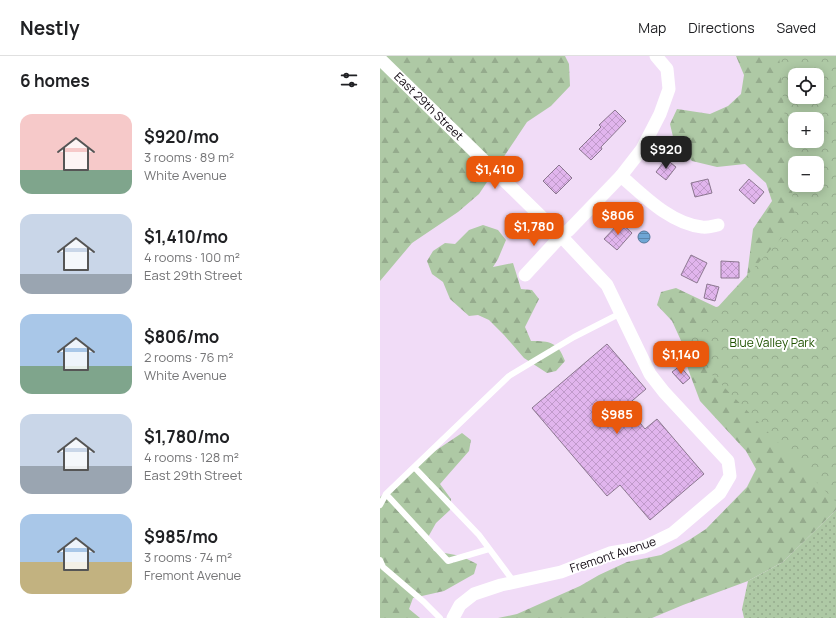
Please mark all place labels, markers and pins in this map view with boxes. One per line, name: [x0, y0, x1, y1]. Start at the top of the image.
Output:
pin: $920: [642, 136, 690, 170]
pin: $1,410: [462, 156, 528, 190]
pin: $806: [594, 202, 642, 236]
pin: $1,780: [501, 213, 567, 247]
pin: $1,140: [648, 341, 714, 375]
pin: $985: [593, 401, 641, 435]

